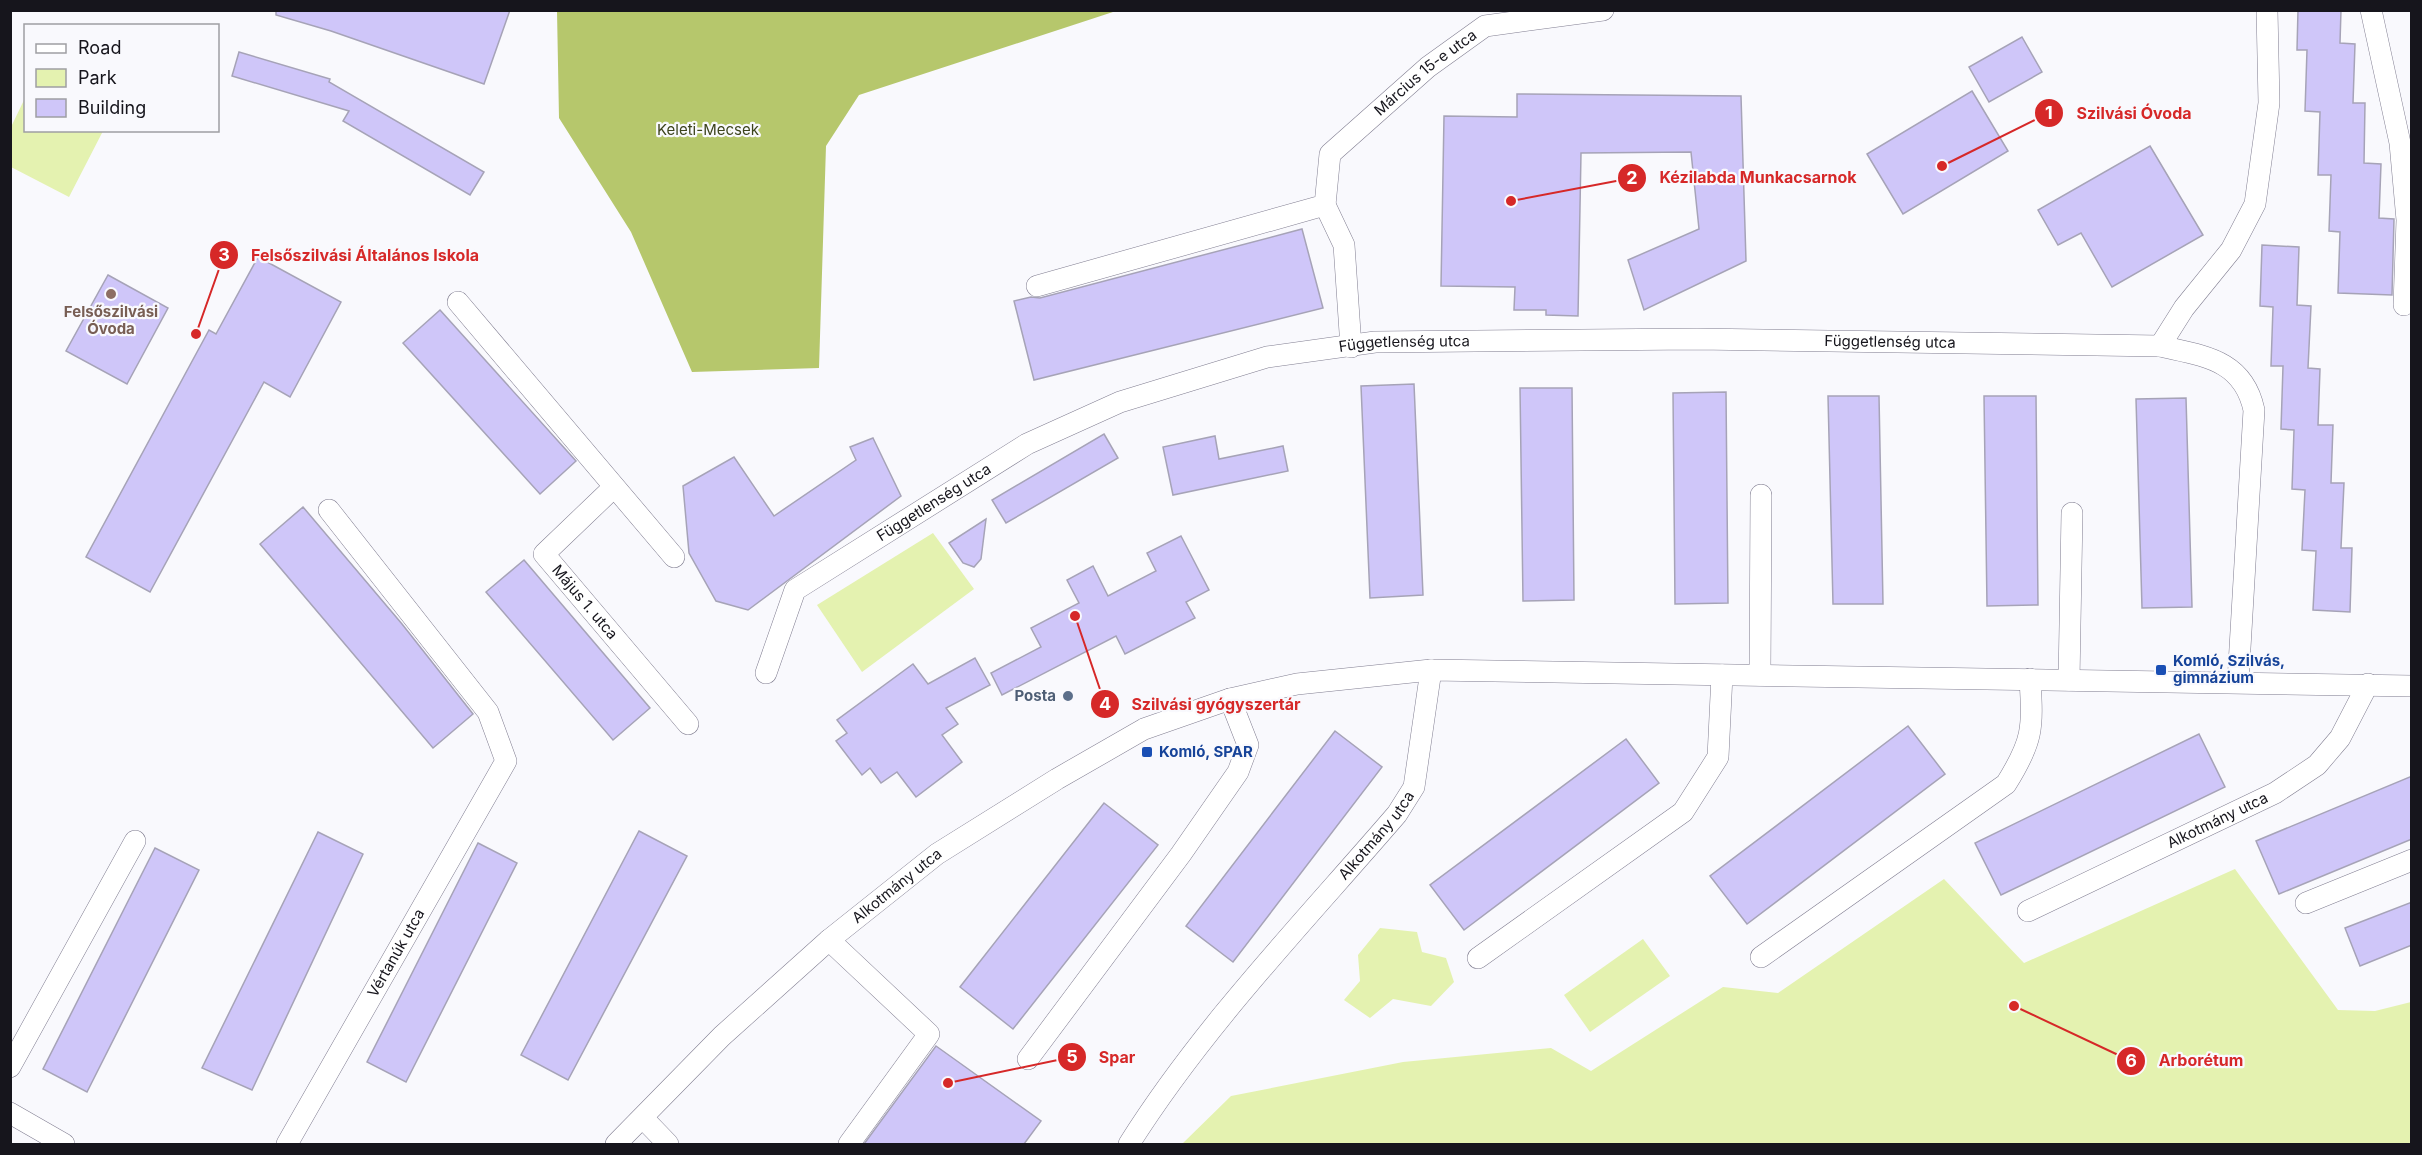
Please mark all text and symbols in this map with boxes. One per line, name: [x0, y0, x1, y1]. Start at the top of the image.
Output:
legend: [24, 24, 219, 132]
street label: Március 15-e utca: [1370, 25, 1480, 119]
text: Road: [78, 37, 121, 58]
text: Park: [78, 67, 117, 88]
callout: Szilvási Óvoda: [2034, 96, 2204, 130]
text: Building: [78, 97, 146, 118]
text: 1: [2045, 102, 2053, 123]
text: Szilvási Óvoda: [2076, 103, 2192, 123]
park label: Keleti-Mecsek: [657, 120, 760, 139]
callout: Kézilabda Munkacsarnok: [1617, 161, 1869, 195]
text: 2: [1626, 167, 1638, 188]
text: Kézilabda Munkacsarnok: [1659, 167, 1857, 187]
callout: Felsőszilvási Általános Iskola: [209, 238, 491, 272]
text: 3: [218, 244, 230, 265]
text: Felsőszilvási Általános Iskola: [251, 245, 479, 265]
marker: Felsőszilvási Óvoda: [104, 287, 118, 301]
place label: Felsőszilvási Óvoda: [64, 302, 158, 338]
street label: Függetlenség utca: [1337, 331, 1470, 356]
street label: Függetlenség utca: [1824, 331, 1956, 352]
street label: Függetlenség utca: [873, 459, 994, 545]
street label: Május 1. utca: [548, 561, 622, 643]
place label: Komló, Szilvás, gimnázium: [2173, 651, 2285, 687]
marker: Komló, Szilvás, gimnázium: [2154, 663, 2168, 677]
place label: Posta: [1015, 686, 1056, 705]
callout: Szilvási gyógyszertár: [1090, 687, 1313, 721]
marker: Posta: [1061, 689, 1075, 703]
text: 4: [1099, 693, 1111, 714]
text: Szilvási gyógyszertár: [1131, 694, 1301, 714]
place label: Komló, SPAR: [1159, 742, 1253, 761]
marker: Komló, SPAR: [1140, 745, 1154, 759]
street label: Alkotmány utca: [1334, 787, 1418, 883]
street label: Alkotmány utca: [2164, 788, 2271, 852]
street label: Alkotmány utca: [848, 844, 945, 927]
street label: Vértanúk utca: [363, 905, 429, 1000]
callout: Spar: [1057, 1040, 1147, 1074]
callout: Arborétum: [2116, 1044, 2255, 1078]
text: 5: [1066, 1046, 1078, 1067]
text: Spar: [1099, 1047, 1136, 1067]
text: 6: [2125, 1050, 2137, 1071]
text: Arborétum: [2159, 1050, 2243, 1070]

